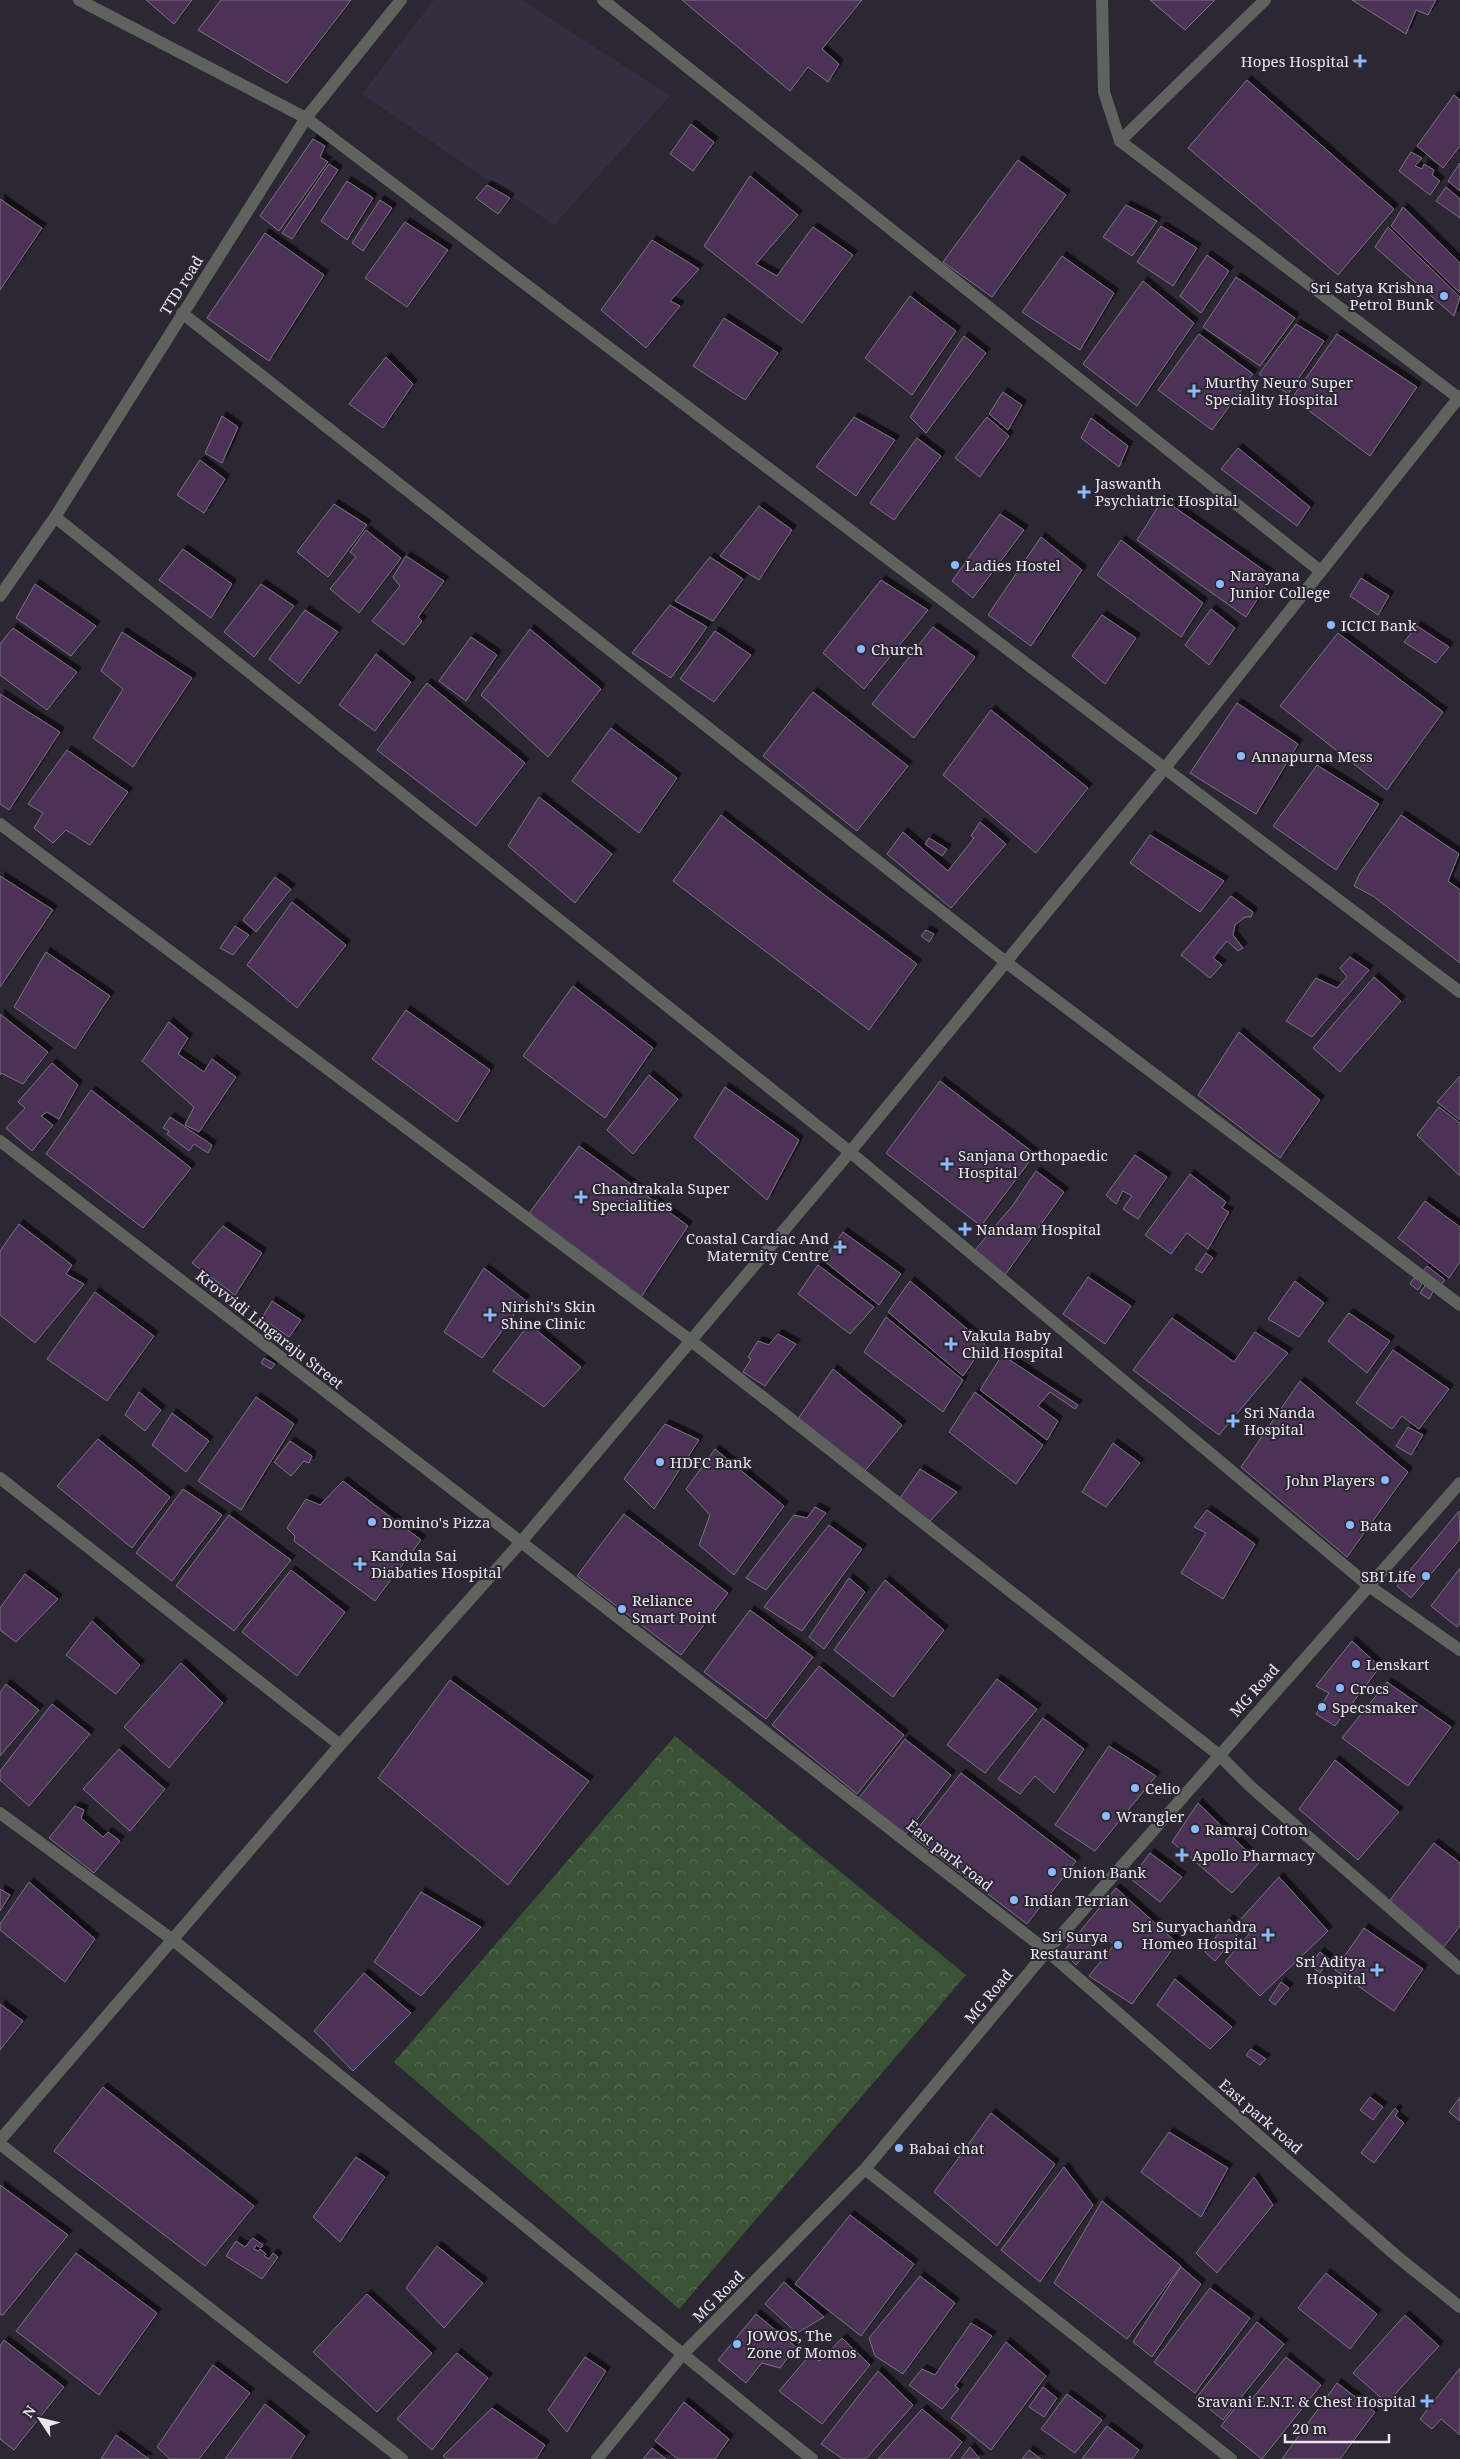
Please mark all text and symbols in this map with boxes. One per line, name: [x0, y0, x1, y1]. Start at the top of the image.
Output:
place label: Hopes Hospital: [1241, 51, 1349, 71]
marker: Hopes Hospital: [1353, 54, 1367, 68]
street label: TTD road: [155, 251, 207, 319]
place label: Sri Satya Krishna Petrol Bunk: [1311, 277, 1434, 314]
marker: Sri Satya Krishna Petrol Bunk: [1438, 290, 1450, 302]
place label: Murthy Neuro Super Speciality Hospital: [1205, 372, 1353, 409]
marker: Murthy Neuro Super Speciality Hospital: [1187, 384, 1201, 398]
place label: Jaswanth Psychiatric Hospital: [1094, 473, 1238, 510]
marker: Jaswanth Psychiatric Hospital: [1077, 485, 1091, 499]
place label: Ladies Hostel: [965, 555, 1061, 575]
marker: Ladies Hostel: [949, 559, 961, 571]
place label: Narayana Junior College: [1229, 565, 1330, 602]
marker: Narayana Junior College: [1214, 578, 1226, 590]
place label: ICICI Bank: [1341, 615, 1417, 635]
marker: ICICI Bank: [1325, 619, 1337, 631]
place label: Church: [871, 639, 924, 659]
marker: Church: [855, 643, 867, 655]
place label: Annapurna Mess: [1251, 746, 1373, 766]
marker: Annapurna Mess: [1235, 750, 1247, 762]
place label: Sanjana Orthopaedic Hospital: [958, 1145, 1108, 1182]
marker: Sanjana Orthopaedic Hospital: [940, 1157, 954, 1171]
place label: Chandrakala Super Specialities: [592, 1178, 729, 1215]
marker: Chandrakala Super Specialities: [574, 1190, 588, 1204]
place label: Nandam Hospital: [976, 1219, 1101, 1239]
marker: Nandam Hospital: [958, 1222, 972, 1236]
place label: Coastal Cardiac And Maternity Centre: [686, 1228, 829, 1265]
marker: Coastal Cardiac And Maternity Centre: [833, 1240, 847, 1254]
street label: Krovvidi Lingaraju Street: [192, 1265, 348, 1393]
place label: Nirishi's Skin Shine Clinic: [501, 1296, 596, 1333]
marker: Nirishi's Skin Shine Clinic: [483, 1308, 497, 1322]
place label: Vakula Baby Child Hospital: [962, 1325, 1063, 1362]
marker: Vakula Baby Child Hospital: [944, 1337, 958, 1351]
place label: Sri Nanda Hospital: [1244, 1402, 1315, 1439]
marker: Sri Nanda Hospital: [1226, 1414, 1240, 1428]
place label: HDFC Bank: [670, 1452, 752, 1472]
marker: HDFC Bank: [654, 1456, 666, 1468]
place label: John Players: [1285, 1470, 1375, 1490]
marker: John Players: [1379, 1474, 1391, 1486]
place label: Domino's Pizza: [382, 1512, 490, 1532]
place label: Bata: [1360, 1515, 1392, 1535]
marker: Domino's Pizza: [366, 1516, 378, 1528]
marker: Bata: [1344, 1519, 1356, 1531]
place label: Kandula Sai Diabaties Hospital: [371, 1545, 502, 1582]
marker: Kandula Sai Diabaties Hospital: [353, 1557, 367, 1571]
place label: SBI Life: [1361, 1566, 1416, 1586]
marker: SBI Life: [1420, 1570, 1432, 1582]
place label: Reliance Smart Point: [632, 1590, 717, 1627]
marker: Reliance Smart Point: [616, 1603, 628, 1615]
place label: Lenskart: [1366, 1654, 1429, 1674]
marker: Lenskart: [1350, 1658, 1362, 1670]
street label: MG Road: [1225, 1659, 1283, 1721]
place label: Crocs: [1350, 1678, 1389, 1698]
marker: Crocs: [1334, 1682, 1346, 1694]
place label: Specsmaker: [1332, 1697, 1418, 1717]
marker: Specsmaker: [1316, 1701, 1328, 1713]
place label: Celio: [1145, 1778, 1180, 1798]
marker: Celio: [1129, 1782, 1141, 1794]
place label: Wrangler: [1116, 1806, 1184, 1826]
marker: Wrangler: [1100, 1810, 1112, 1822]
street label: East park road: [903, 1815, 997, 1895]
place label: Ramraj Cotton: [1205, 1819, 1308, 1839]
marker: Ramraj Cotton: [1189, 1823, 1201, 1835]
place label: Apollo Pharmacy: [1192, 1845, 1315, 1865]
marker: Apollo Pharmacy: [1176, 1849, 1188, 1861]
place label: Union Bank: [1062, 1862, 1146, 1882]
marker: Union Bank: [1046, 1866, 1058, 1878]
place label: Indian Terrian: [1024, 1890, 1129, 1910]
marker: Indian Terrian: [1008, 1894, 1020, 1906]
place label: Sri Suryachandra Homeo Hospital: [1132, 1916, 1257, 1953]
place label: Sri Surya Restaurant: [1030, 1926, 1108, 1963]
marker: Sri Suryachandra Homeo Hospital: [1261, 1928, 1275, 1942]
marker: Sri Surya Restaurant: [1112, 1939, 1124, 1951]
place label: Sri Aditya Hospital: [1296, 1951, 1366, 1988]
marker: Sri Aditya Hospital: [1370, 1963, 1384, 1977]
street label: MG Road: [959, 1965, 1017, 2027]
street label: East park road: [1215, 2074, 1307, 2158]
place label: Babai chat: [909, 2138, 984, 2158]
marker: Babai chat: [893, 2142, 905, 2154]
street label: MG Road: [688, 2266, 748, 2326]
place label: JOWOS, The Zone of Momos: [746, 2325, 857, 2362]
marker: JOWOS, The Zone of Momos: [731, 2338, 743, 2350]
place label: Sravani E.N.T. & Chest Hospital: [1197, 2391, 1416, 2411]
north arrow: [15, 2394, 65, 2444]
marker: Sravani E.N.T. & Chest Hospital: [1420, 2394, 1434, 2408]
text: N: [18, 2401, 40, 2421]
scale bar: [1285, 2412, 1389, 2444]
text: 20 m: [1292, 2418, 1327, 2438]

